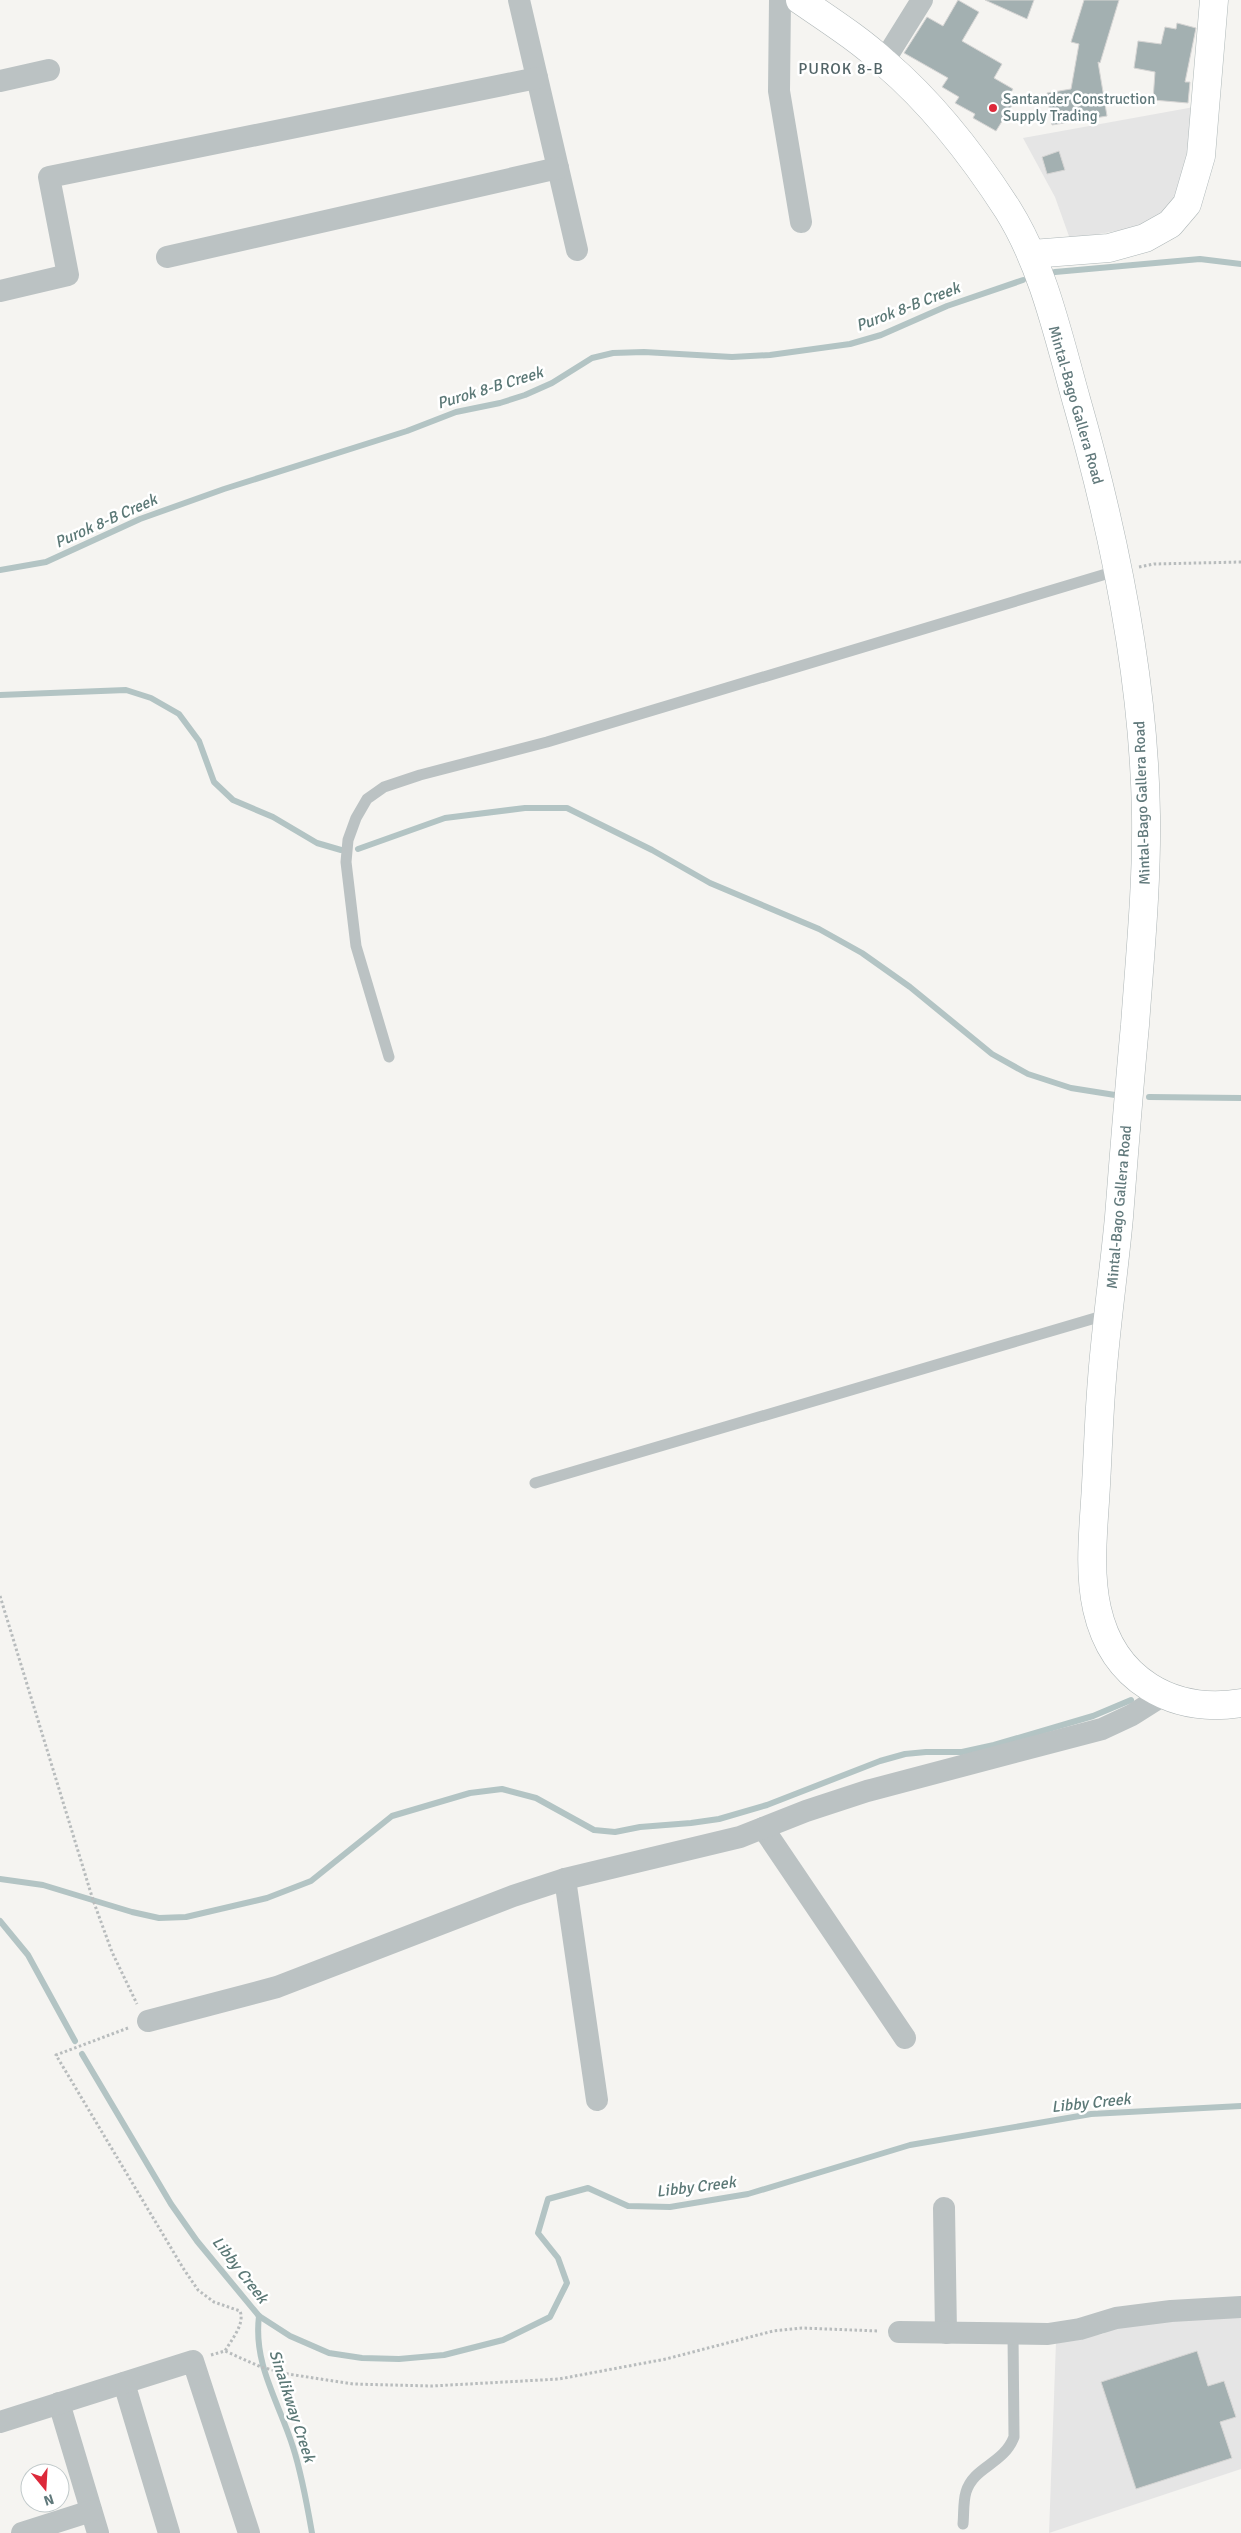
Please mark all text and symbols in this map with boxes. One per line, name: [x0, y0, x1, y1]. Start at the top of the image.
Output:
district label: PUROK 8-B: [798, 59, 884, 79]
place label: Santander Construction Supply Trading: [1003, 90, 1155, 125]
marker: Santander Construction Supply Trading: [987, 102, 999, 114]
water label: Purok 8-B Creek: [853, 277, 965, 336]
street label: Mintal-Bago Gallera Road: [1045, 324, 1107, 486]
water label: Purok 8-B Creek: [435, 362, 547, 414]
water label: Purok 8-B Creek: [52, 489, 162, 552]
street label: Mintal-Bago Gallera Road: [1130, 721, 1154, 885]
street label: Mintal-Bago Gallera Road: [1103, 1124, 1135, 1289]
water label: Libby Creek: [1050, 2089, 1134, 2117]
water label: Libby Creek: [655, 2172, 739, 2202]
water label: Libby Creek: [208, 2232, 274, 2309]
water label: Sinalikway Creek: [264, 2347, 320, 2466]
north arrow: [20, 2463, 70, 2513]
text: N: [42, 2490, 56, 2509]

